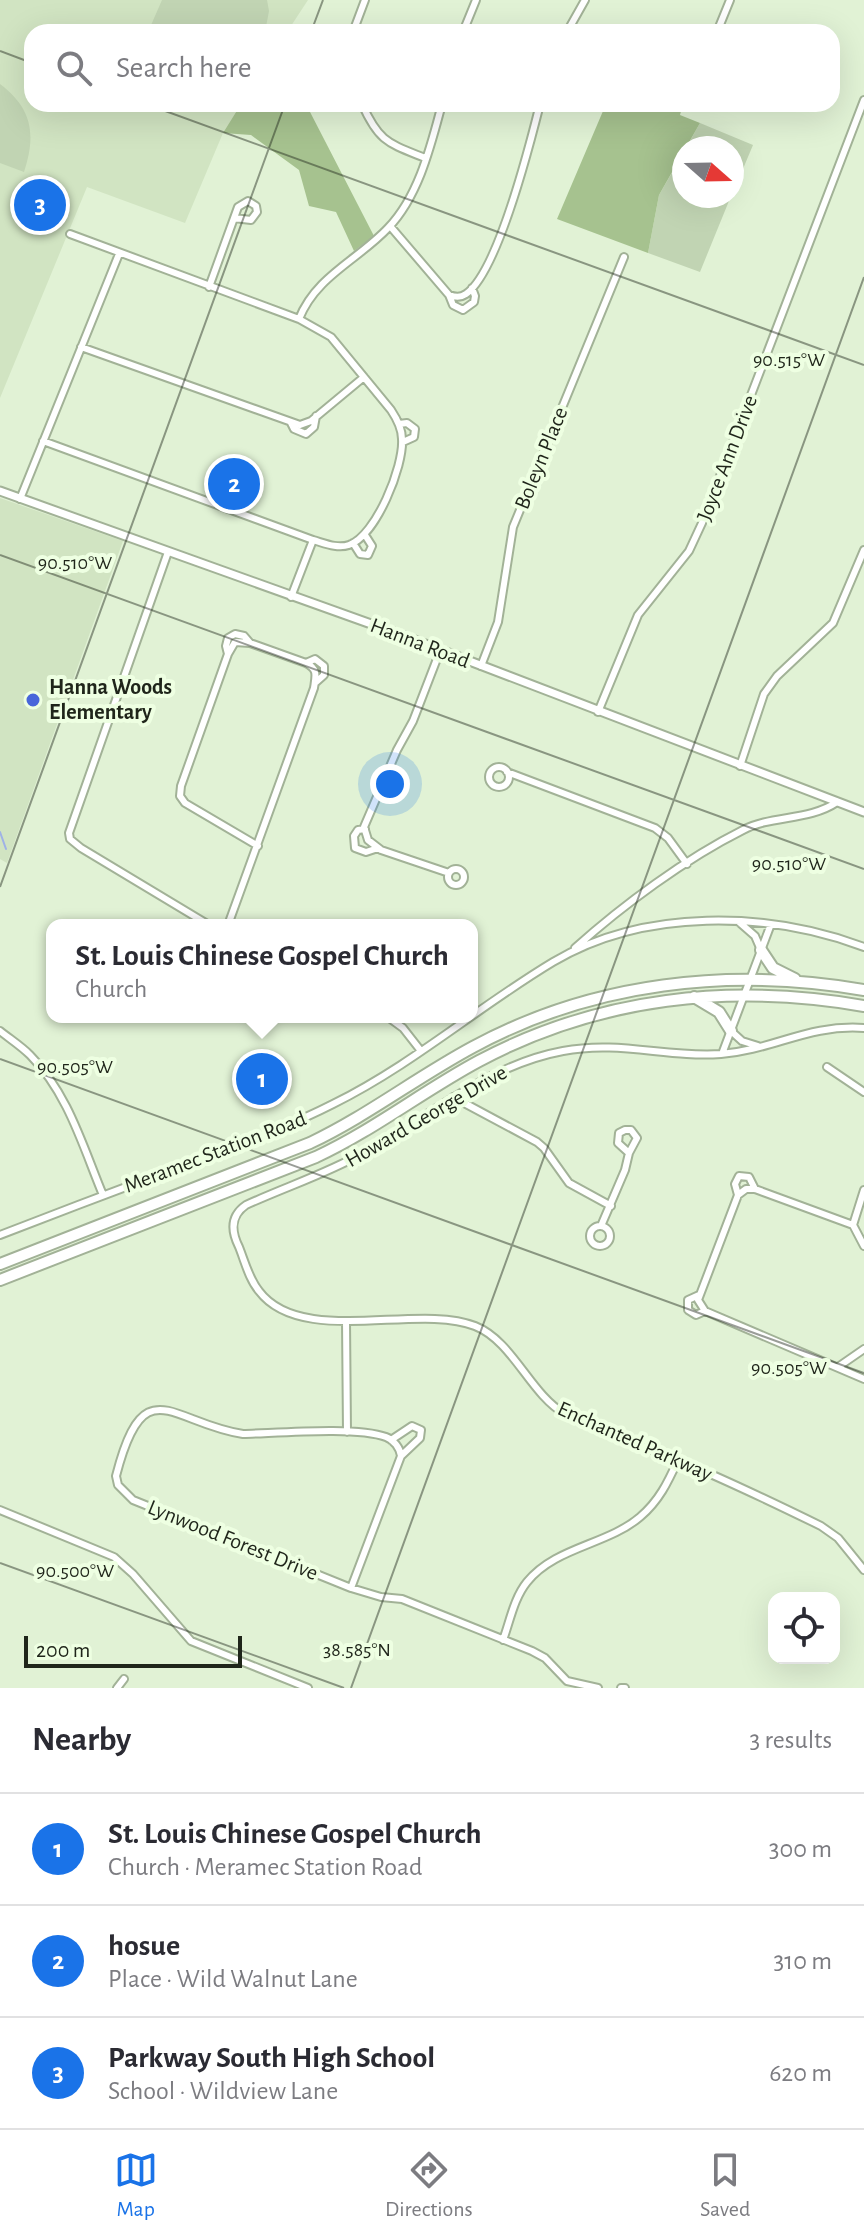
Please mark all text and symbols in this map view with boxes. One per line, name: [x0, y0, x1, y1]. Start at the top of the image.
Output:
search box: [24, 24, 840, 112]
icon: search: [52, 46, 96, 90]
text: Search here: [116, 53, 252, 83]
north arrow: [672, 136, 744, 208]
pin: 3: [14, 175, 66, 235]
text: 90.515°W: [753, 350, 825, 370]
street label: Joyce Ann Drive: [693, 392, 761, 524]
street label: Boleyn Place: [511, 404, 571, 512]
pin: 2: [208, 454, 260, 514]
text: 90.510°W: [38, 553, 112, 573]
street label: Hanna Road: [367, 614, 473, 672]
place label: Hanna Woods Elementary: [49, 676, 172, 724]
marker: Hanna Woods Elementary: [24, 691, 42, 709]
your location: [370, 764, 410, 804]
text: 90.510°W: [752, 854, 826, 874]
popup: [46, 919, 478, 1023]
text: St. Louis Chinese Gospel Church: [75, 941, 449, 971]
text: Church: [75, 976, 147, 1002]
pin: 1: [236, 1049, 288, 1109]
text: 90.505°W: [37, 1057, 113, 1077]
street label: Howard George Drive: [341, 1061, 511, 1171]
street label: Meramec Station Road: [121, 1107, 309, 1197]
text: 90.505°W: [751, 1358, 827, 1378]
street label: Enchanted Parkway: [554, 1397, 716, 1485]
street label: Lynwood Forest Drive: [145, 1496, 321, 1584]
text: 90.500°W: [36, 1561, 114, 1581]
map controls: [768, 1592, 840, 1664]
button: locate: [768, 1592, 840, 1664]
scale bar: [24, 1632, 242, 1668]
text: 200 m: [36, 1639, 90, 1661]
text: 38.585°N: [323, 1640, 391, 1660]
text: Nearby: [32, 1723, 131, 1757]
text: 3 results: [749, 1727, 832, 1753]
text: St. Louis Chinese Gospel Church: [108, 1819, 482, 1849]
text: 1: [53, 1836, 63, 1862]
text: 300 m: [769, 1836, 832, 1862]
text: Church · Meramec Station Road: [108, 1854, 423, 1880]
text: hosue: [108, 1931, 180, 1961]
text: 2: [52, 1948, 64, 1974]
text: 310 m: [774, 1948, 832, 1974]
text: Place · Wild Walnut Lane: [108, 1966, 358, 1992]
text: Parkway South High School: [108, 2043, 435, 2073]
text: 3: [52, 2060, 64, 2086]
text: 620 m: [769, 2060, 832, 2086]
text: School · Wildview Lane: [108, 2078, 338, 2104]
tab: Map: [114, 2148, 158, 2222]
tab: Directions: [385, 2148, 473, 2222]
tab: Saved: [700, 2148, 750, 2222]

